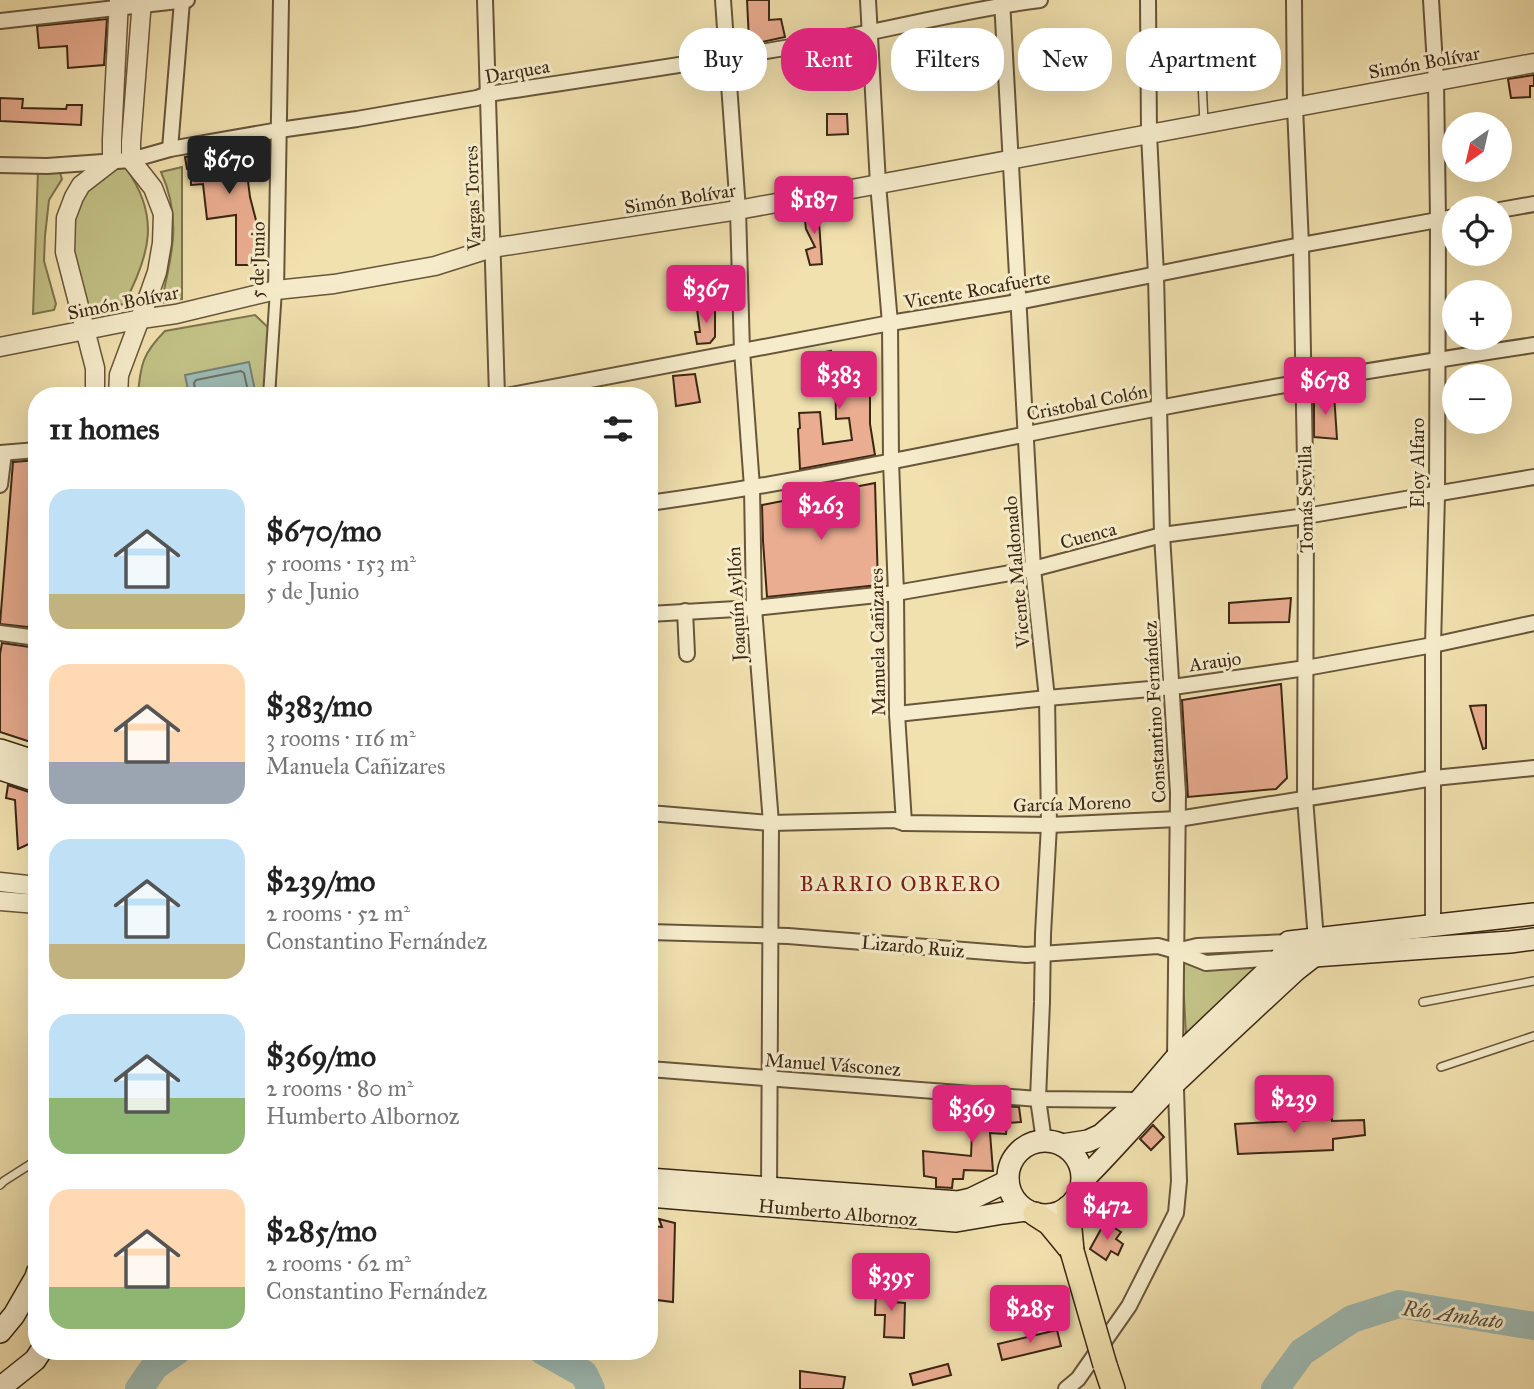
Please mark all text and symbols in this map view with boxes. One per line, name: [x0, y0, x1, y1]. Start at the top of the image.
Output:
chip: Buy: [679, 28, 767, 91]
chip: Rent: [781, 28, 877, 91]
chip: Filters: [891, 28, 1004, 91]
chip: New: [1018, 28, 1112, 91]
chip: Apartment: [1126, 28, 1281, 91]
street label: Simón Bolívar: [1367, 41, 1482, 84]
street label: Darquea: [483, 54, 552, 89]
north arrow: [1442, 112, 1512, 182]
map controls: [1442, 112, 1512, 434]
pin: $670: [188, 136, 270, 196]
text: $670: [203, 145, 255, 173]
street label: Vargas Torres: [459, 145, 487, 252]
pin: $187: [773, 176, 855, 236]
street label: Simón Bolívar: [623, 178, 738, 219]
text: $187: [790, 185, 838, 213]
button: locate: [1442, 196, 1512, 266]
street label: 5 de Junio: [245, 221, 271, 299]
street label: Vicente Rocafuerte: [901, 265, 1052, 314]
pin: $367: [665, 266, 747, 325]
text: $367: [682, 274, 730, 302]
street label: Simón Bolívar: [66, 280, 181, 325]
button: +: [1442, 280, 1512, 350]
pin: $383: [798, 352, 880, 411]
pin: $678: [1284, 358, 1366, 417]
text: $383: [817, 360, 861, 388]
button: −: [1442, 364, 1512, 434]
text: $678: [1300, 366, 1350, 394]
street label: Cristobal Colón: [1025, 379, 1150, 425]
icon: filters: [599, 410, 637, 448]
text: 11 homes: [49, 411, 160, 447]
street label: Eloy Alfaro: [1406, 418, 1429, 508]
street label: Tomás Sevilla: [1293, 444, 1318, 553]
pin: $263: [780, 482, 862, 542]
text: $263: [798, 491, 844, 519]
street label: Vicente Maldonado: [998, 495, 1035, 650]
text: $670/mo: [266, 513, 381, 549]
icon: home: [105, 517, 189, 601]
street label: Cuenca: [1057, 517, 1120, 554]
street label: Joaquín Ayllón: [722, 546, 752, 664]
text: 5 rooms · 153 m²: [266, 549, 416, 577]
street label: Manuela Cañizares: [865, 568, 890, 716]
text: 5 de Junio: [266, 577, 359, 605]
street label: Constantino Fernández: [1138, 620, 1171, 804]
street label: Araujo: [1187, 646, 1243, 677]
text: $383/mo: [266, 688, 372, 724]
icon: home: [105, 692, 189, 776]
text: 3 rooms · 116 m²: [266, 724, 416, 752]
text: Manuela Cañizares: [266, 752, 445, 780]
street label: García Moreno: [1013, 790, 1132, 817]
text: $239/mo: [266, 863, 375, 899]
icon: home: [105, 867, 189, 951]
district label: BARRIO OBRERO: [800, 871, 1002, 897]
text: 2 rooms · 52 m²: [266, 899, 410, 927]
text: Constantino Fernández: [266, 927, 487, 955]
street label: Lizardo Ruiz: [860, 931, 966, 962]
text: $369/mo: [266, 1038, 376, 1074]
icon: home: [105, 1042, 189, 1126]
street label: Manuel Vásconez: [764, 1048, 902, 1081]
text: 2 rooms · 80 m²: [266, 1074, 413, 1102]
pin: $239: [1253, 1076, 1335, 1135]
text: $239: [1271, 1084, 1317, 1112]
pin: $369: [931, 1086, 1013, 1145]
text: $369: [948, 1094, 996, 1122]
text: Humberto Albornoz: [266, 1102, 459, 1130]
pin: $472: [1066, 1182, 1148, 1242]
text: $472: [1082, 1191, 1132, 1219]
street label: Humberto Albornoz: [757, 1194, 919, 1231]
text: $285/mo: [266, 1213, 377, 1249]
icon: home: [105, 1217, 189, 1301]
text: 2 rooms · 62 m²: [266, 1249, 411, 1277]
pin: $395: [850, 1254, 932, 1313]
text: $395: [868, 1262, 914, 1290]
text: Constantino Fernández: [266, 1277, 487, 1305]
pin: $285: [989, 1286, 1071, 1345]
text: $285: [1006, 1294, 1054, 1322]
water label: Río Ambato: [1400, 1295, 1505, 1335]

